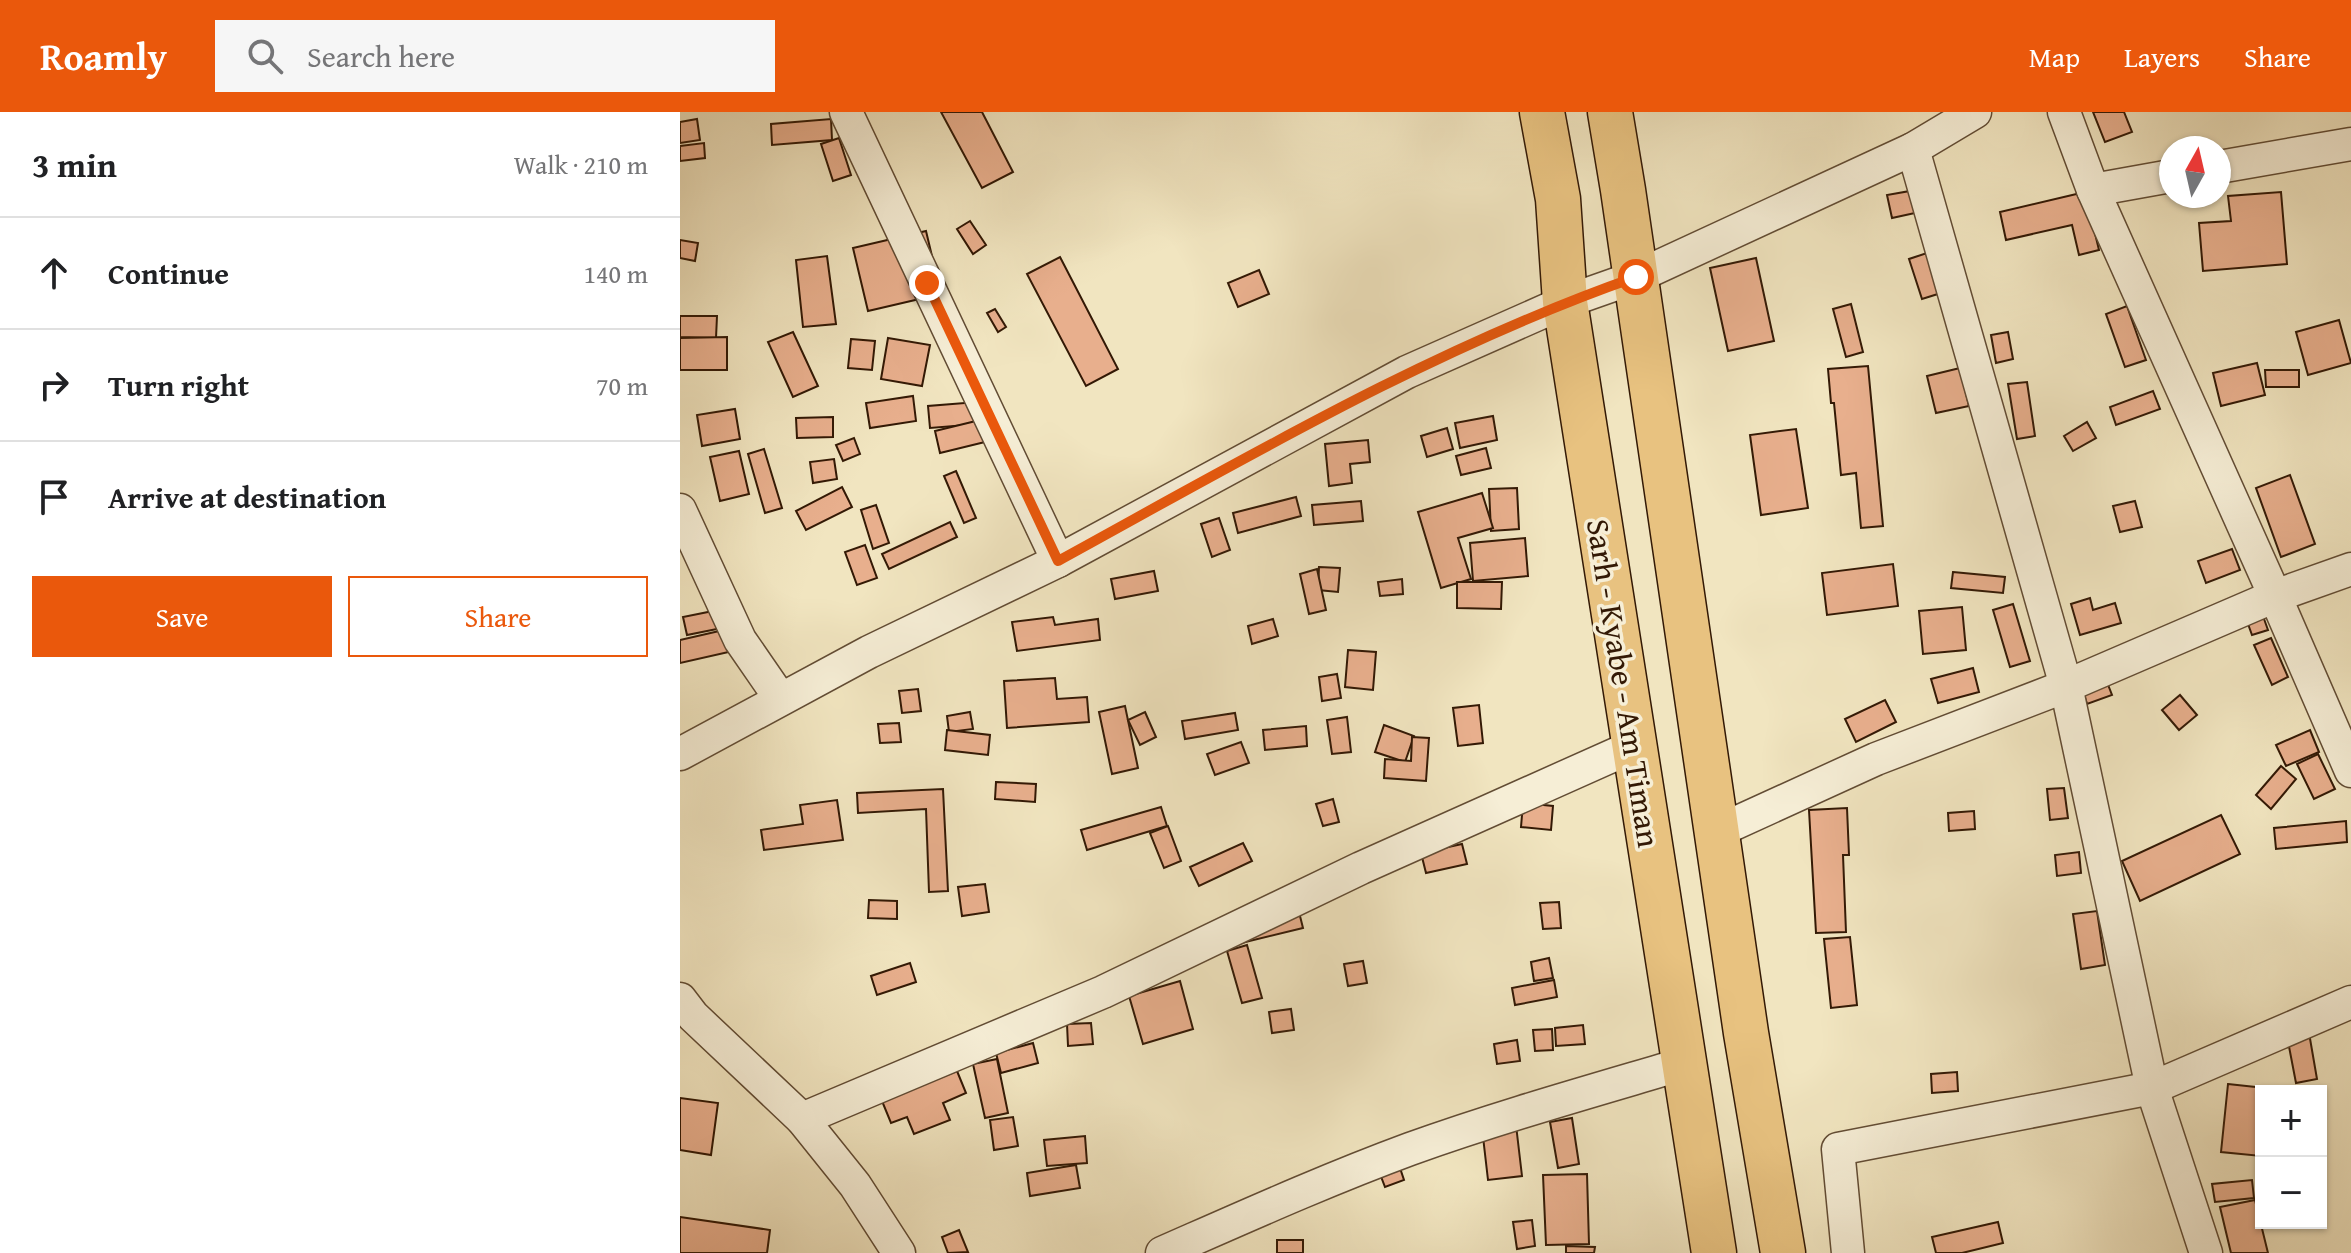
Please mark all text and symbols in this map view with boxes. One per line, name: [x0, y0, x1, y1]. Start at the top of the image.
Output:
search box: [215, 20, 775, 92]
text: Roamly: [40, 28, 167, 84]
icon: search: [243, 34, 287, 78]
text: Search here: [307, 34, 455, 78]
text: Map: [2029, 36, 2080, 77]
text: Layers: [2124, 36, 2200, 77]
text: Share: [2244, 36, 2311, 77]
north arrow: [2159, 136, 2231, 208]
text: 3 min: [32, 140, 117, 189]
text: Walk · 210 m: [514, 145, 648, 184]
icon: ahead: [32, 251, 76, 295]
text: Continue: [108, 251, 229, 295]
text: 140 m: [583, 254, 648, 293]
route start: [1618, 259, 1654, 295]
route end: [909, 265, 945, 301]
icon: right: [32, 363, 76, 407]
text: Turn right: [108, 363, 249, 407]
text: 70 m: [596, 366, 648, 405]
icon: arrive: [32, 475, 76, 519]
text: Arrive at destination: [108, 475, 386, 519]
street label: Sarh - Kyabe - Am Timan: [1575, 515, 1673, 851]
button: Save: [32, 576, 332, 657]
button: Share: [348, 576, 648, 657]
map controls: [2255, 1085, 2327, 1229]
button: +: [2255, 1085, 2327, 1157]
button: −: [2255, 1157, 2327, 1229]

